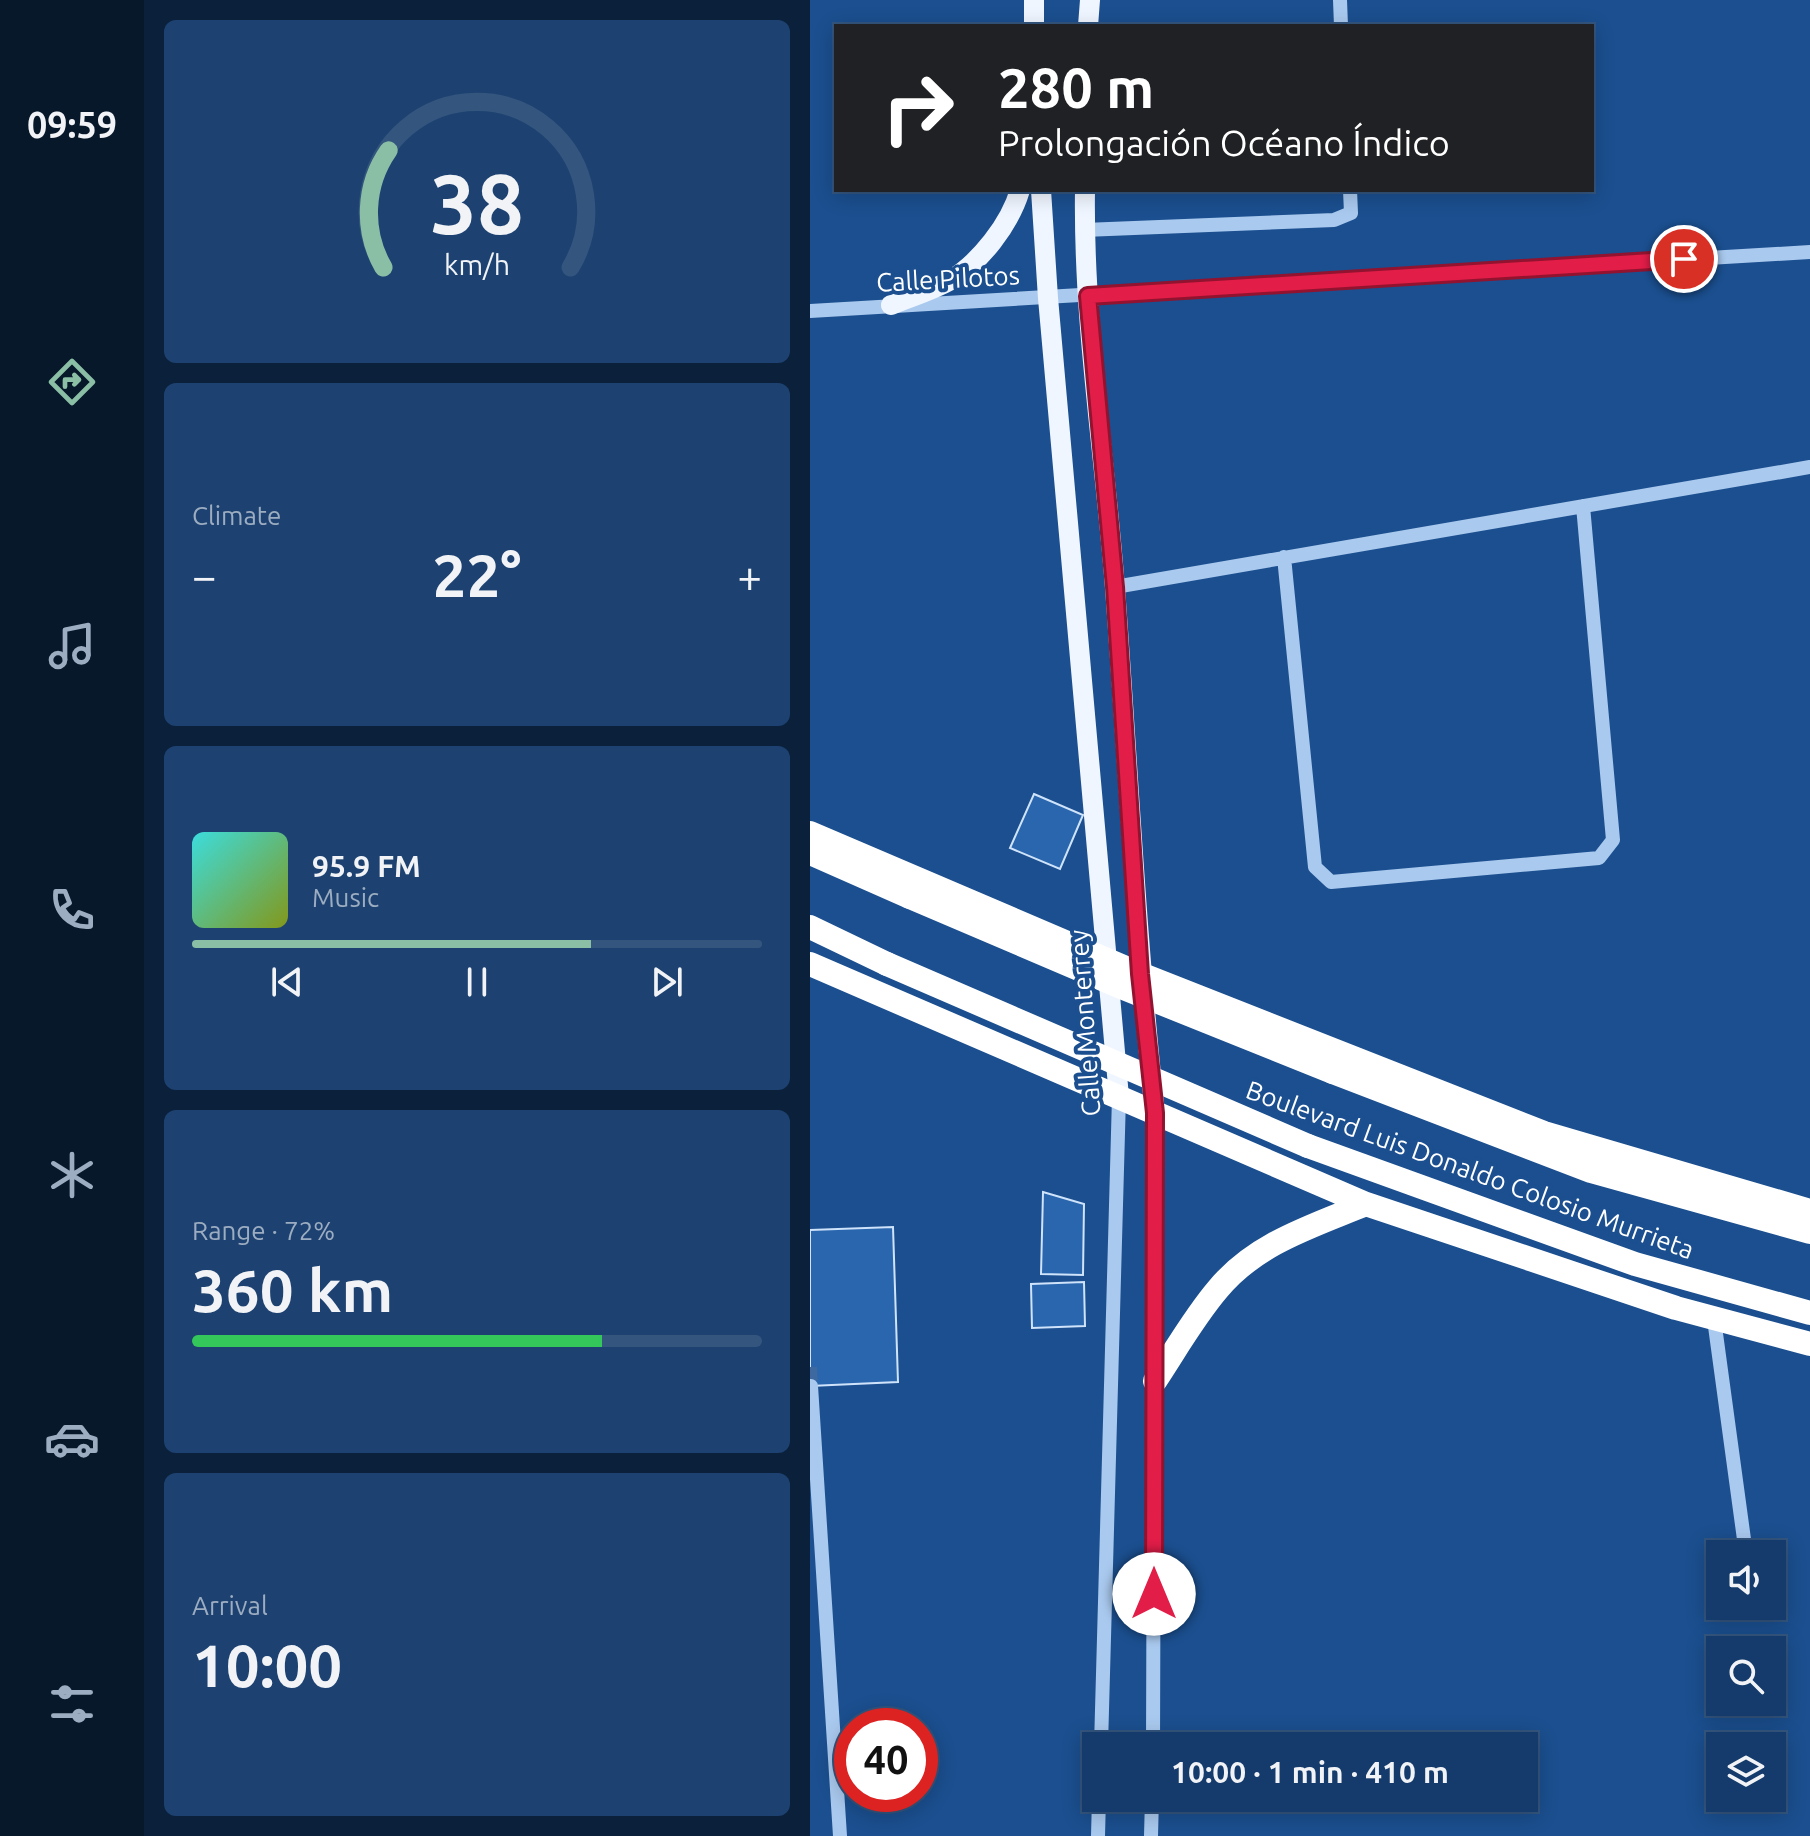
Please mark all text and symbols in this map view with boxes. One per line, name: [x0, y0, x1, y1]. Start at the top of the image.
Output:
icon: right: [866, 56, 970, 160]
text: 280 m: [998, 56, 1154, 119]
text: 09:59: [27, 104, 117, 145]
text: Prolongación Océano Índico: [998, 122, 1450, 163]
text: 38: [430, 155, 524, 249]
pin: [1650, 225, 1718, 293]
icon: arrive: [1662, 237, 1706, 281]
text: km/h: [444, 248, 510, 280]
street label: Calle Pilotos: [875, 260, 1021, 297]
icon: directions: [44, 354, 100, 410]
text: Climate: [192, 501, 281, 530]
text: 22°: [433, 541, 521, 608]
text: −: [192, 551, 217, 600]
text: +: [737, 551, 762, 600]
icon: music: [44, 618, 100, 674]
text: 95.9 FM: [312, 849, 421, 883]
icon: phone: [44, 882, 100, 938]
text: Music: [312, 883, 379, 912]
street label: Calle Monterrey: [1064, 929, 1105, 1117]
icon: previous: [265, 960, 309, 1004]
icon: pause: [455, 960, 499, 1004]
icon: next: [645, 960, 689, 1004]
street label: Boulevard Luis Donaldo Colosio Murrieta: [1242, 1075, 1698, 1264]
icon: climate: [44, 1147, 100, 1203]
text: Range · 72%: [192, 1216, 335, 1245]
text: 360 km: [192, 1256, 393, 1323]
icon: car: [44, 1411, 100, 1467]
map controls: [1706, 1540, 1786, 1812]
button: sound: [1706, 1540, 1786, 1620]
position arrow: [1112, 1552, 1196, 1636]
text: Arrival: [192, 1591, 268, 1620]
text: 10:00: [192, 1631, 342, 1698]
button: search: [1706, 1636, 1786, 1716]
icon: filters: [44, 1676, 100, 1732]
speed limit sign: 40: [834, 1708, 938, 1812]
button: layers: [1706, 1732, 1786, 1812]
text: 10:00 · 1 min · 410 m: [1171, 1755, 1449, 1789]

